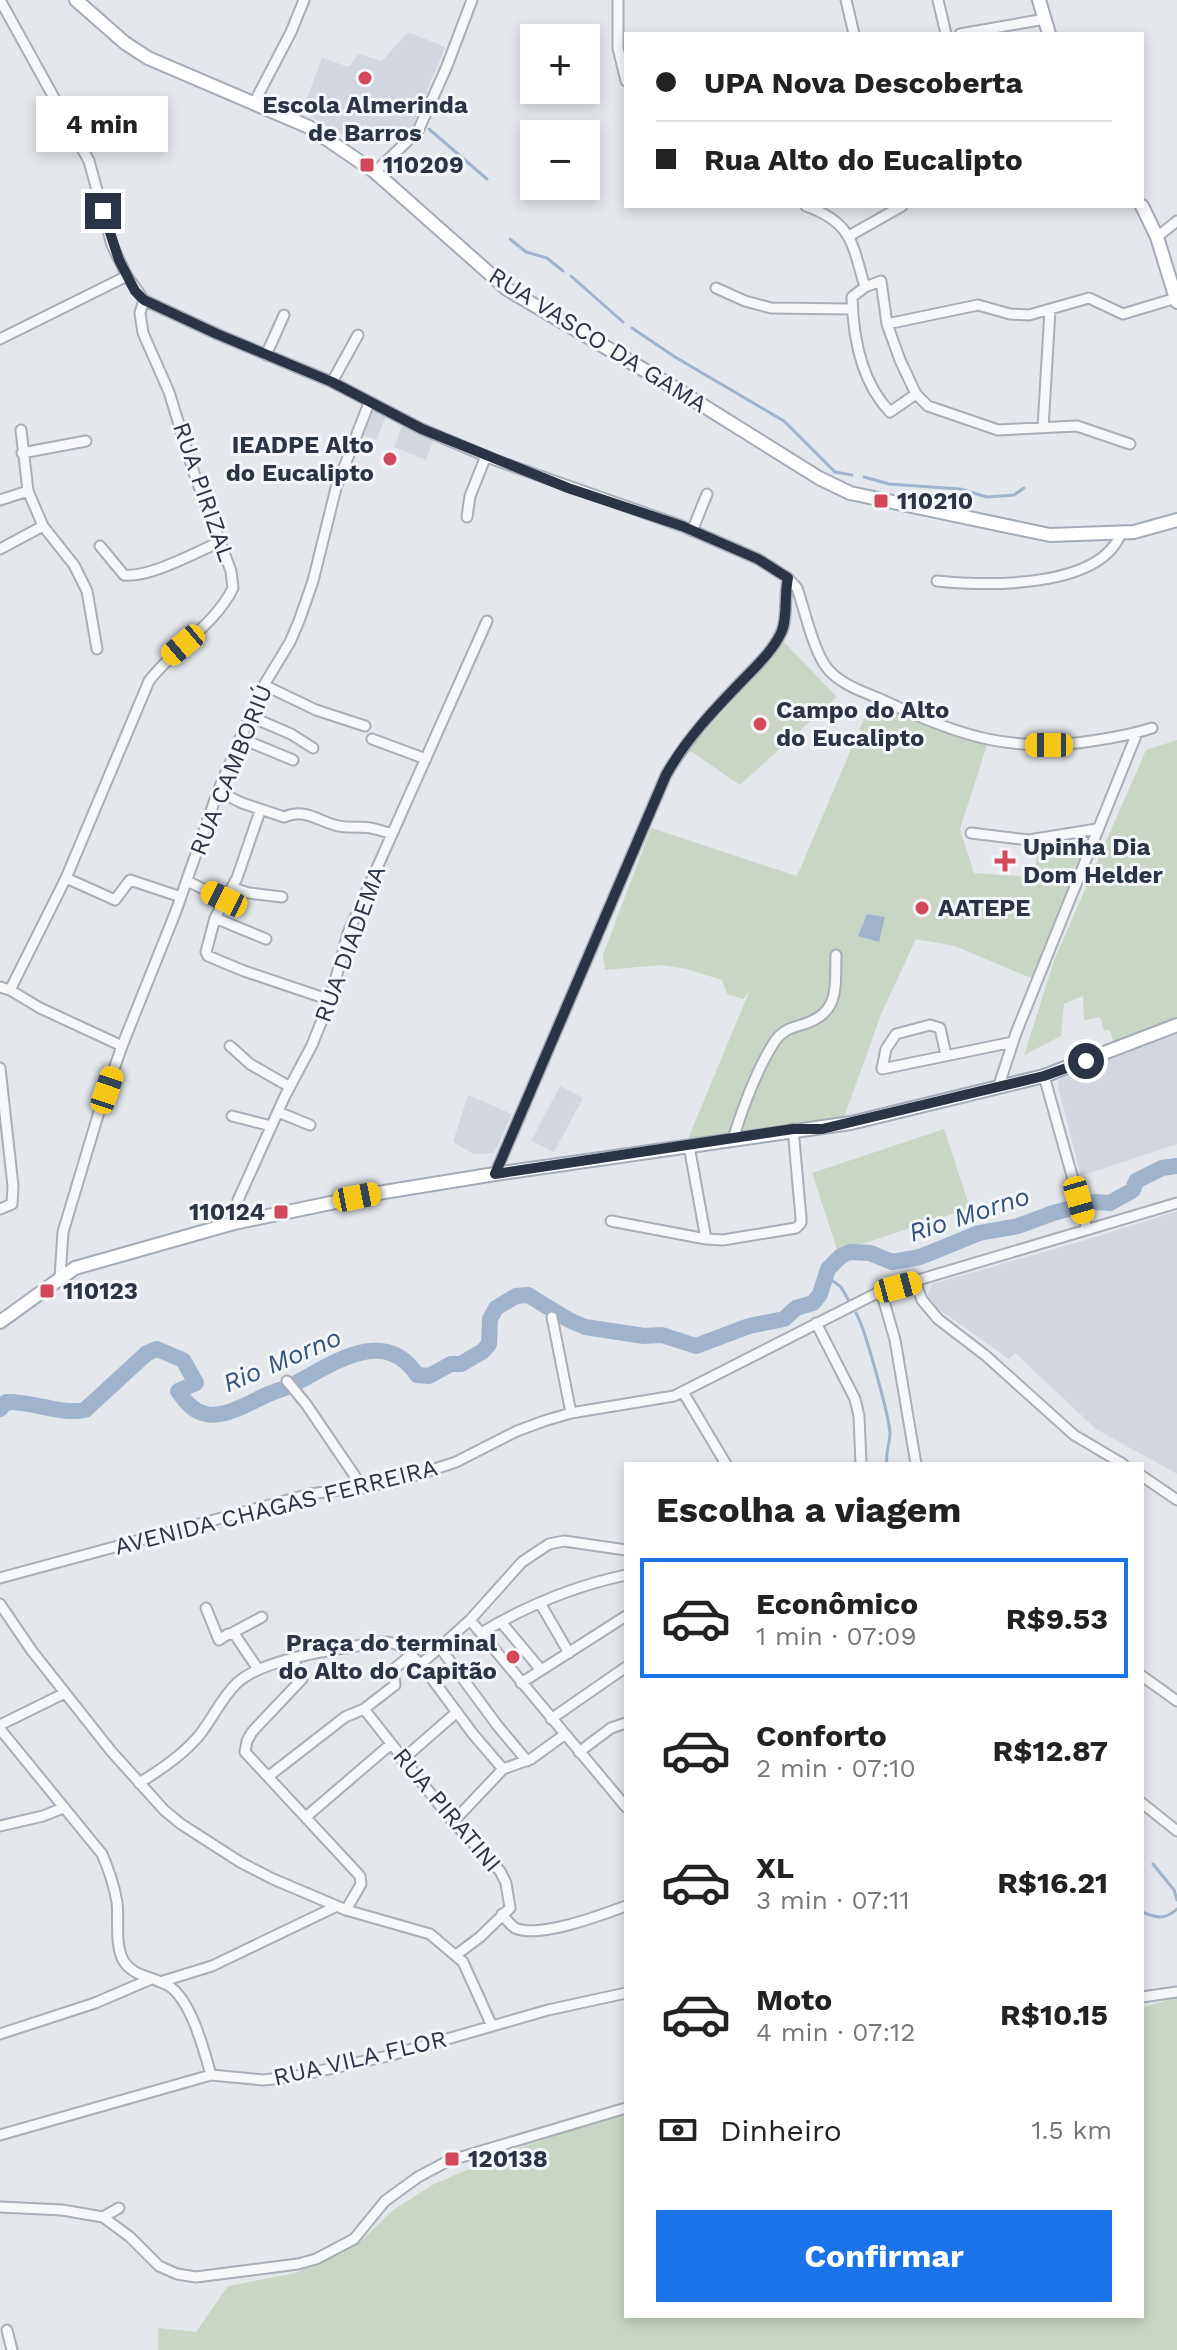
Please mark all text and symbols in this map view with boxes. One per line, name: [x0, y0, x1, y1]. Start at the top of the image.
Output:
map controls: [520, 24, 600, 200]
button: +: [520, 24, 600, 104]
text: UPA Nova Descoberta: [704, 65, 1023, 100]
marker: Escola Almerinda de Barros: [356, 69, 374, 87]
place label: Escola Almerinda de Barros: [262, 91, 468, 147]
callout: 4 min: [37, 95, 169, 151]
text: 4 min: [66, 109, 138, 139]
button: −: [520, 120, 600, 200]
text: Rua Alto do Eucalipto: [704, 142, 1023, 177]
place label: 110209: [383, 151, 464, 179]
marker: 110209: [358, 156, 376, 174]
route end: [85, 193, 121, 229]
street label: RUA VASCO DA GAMA: [484, 261, 712, 419]
street label: RUA PIRIZAL: [167, 419, 241, 565]
place label: IEADPE Alto do Eucalipto: [226, 431, 374, 487]
marker: IEADPE Alto do Eucalipto: [381, 450, 399, 468]
place label: 110210: [897, 487, 973, 515]
marker: 110210: [872, 492, 890, 510]
car: [157, 620, 209, 670]
street label: RUA CAMBORIÚ: [184, 680, 278, 860]
place label: Campo do Alto do Eucalipto: [776, 696, 949, 752]
marker: Campo do Alto do Eucalipto: [751, 715, 769, 733]
car: [1025, 733, 1073, 757]
place label: Upinha Dia Dom Helder: [1023, 833, 1163, 889]
marker: Upinha Dia Dom Helder: [994, 850, 1016, 872]
street label: RUA DIADEMA: [309, 862, 391, 1026]
car: [197, 878, 251, 920]
place label: AATEPE: [938, 894, 1031, 922]
marker: AATEPE: [913, 899, 931, 917]
route start: [1068, 1043, 1104, 1079]
car: [88, 1063, 126, 1117]
car: [1061, 1174, 1097, 1226]
water label: Rio Morno: [905, 1180, 1033, 1248]
car: [331, 1181, 383, 1213]
place label: 110124: [189, 1198, 265, 1226]
marker: 110124: [272, 1203, 290, 1221]
car: [872, 1269, 924, 1305]
place label: 110123: [63, 1277, 138, 1305]
marker: 110123: [38, 1282, 56, 1300]
water label: Rio Morno: [218, 1322, 346, 1398]
street label: AVENIDA CHAGAS FERREIRA: [112, 1453, 441, 1561]
text: Escolha a viagem: [656, 1489, 961, 1531]
icon: car: [660, 1582, 732, 1654]
text: Econômico: [756, 1586, 918, 1621]
text: R$9.53: [1006, 1601, 1108, 1636]
text: 1 min · 07:09: [756, 1621, 917, 1651]
place label: Praça do terminal do Alto do Capitão: [278, 1629, 497, 1685]
marker: Praça do terminal do Alto do Capitão: [504, 1648, 522, 1666]
icon: car: [660, 1714, 732, 1786]
text: Conforto: [756, 1718, 887, 1753]
text: R$12.87: [993, 1733, 1108, 1768]
street label: RUA PIRATINI: [387, 1742, 507, 1878]
text: 2 min · 07:10: [756, 1753, 916, 1783]
icon: car: [660, 1846, 732, 1918]
text: XL: [756, 1850, 794, 1885]
text: R$16.21: [997, 1865, 1108, 1900]
text: 3 min · 07:11: [756, 1885, 910, 1915]
icon: car: [660, 1978, 732, 2050]
text: Moto: [756, 1982, 832, 2017]
text: R$10.15: [1000, 1997, 1108, 2032]
text: 4 min · 07:12: [756, 2017, 915, 2047]
street label: RUA VILA FLOR: [271, 2024, 449, 2092]
icon: cash: [656, 2108, 700, 2152]
text: Dinheiro: [720, 2113, 842, 2148]
text: 1.5 km: [1031, 2115, 1112, 2145]
place label: 120138: [468, 2145, 548, 2173]
marker: 120138: [443, 2150, 461, 2168]
button: Confirmar: [656, 2210, 1112, 2302]

